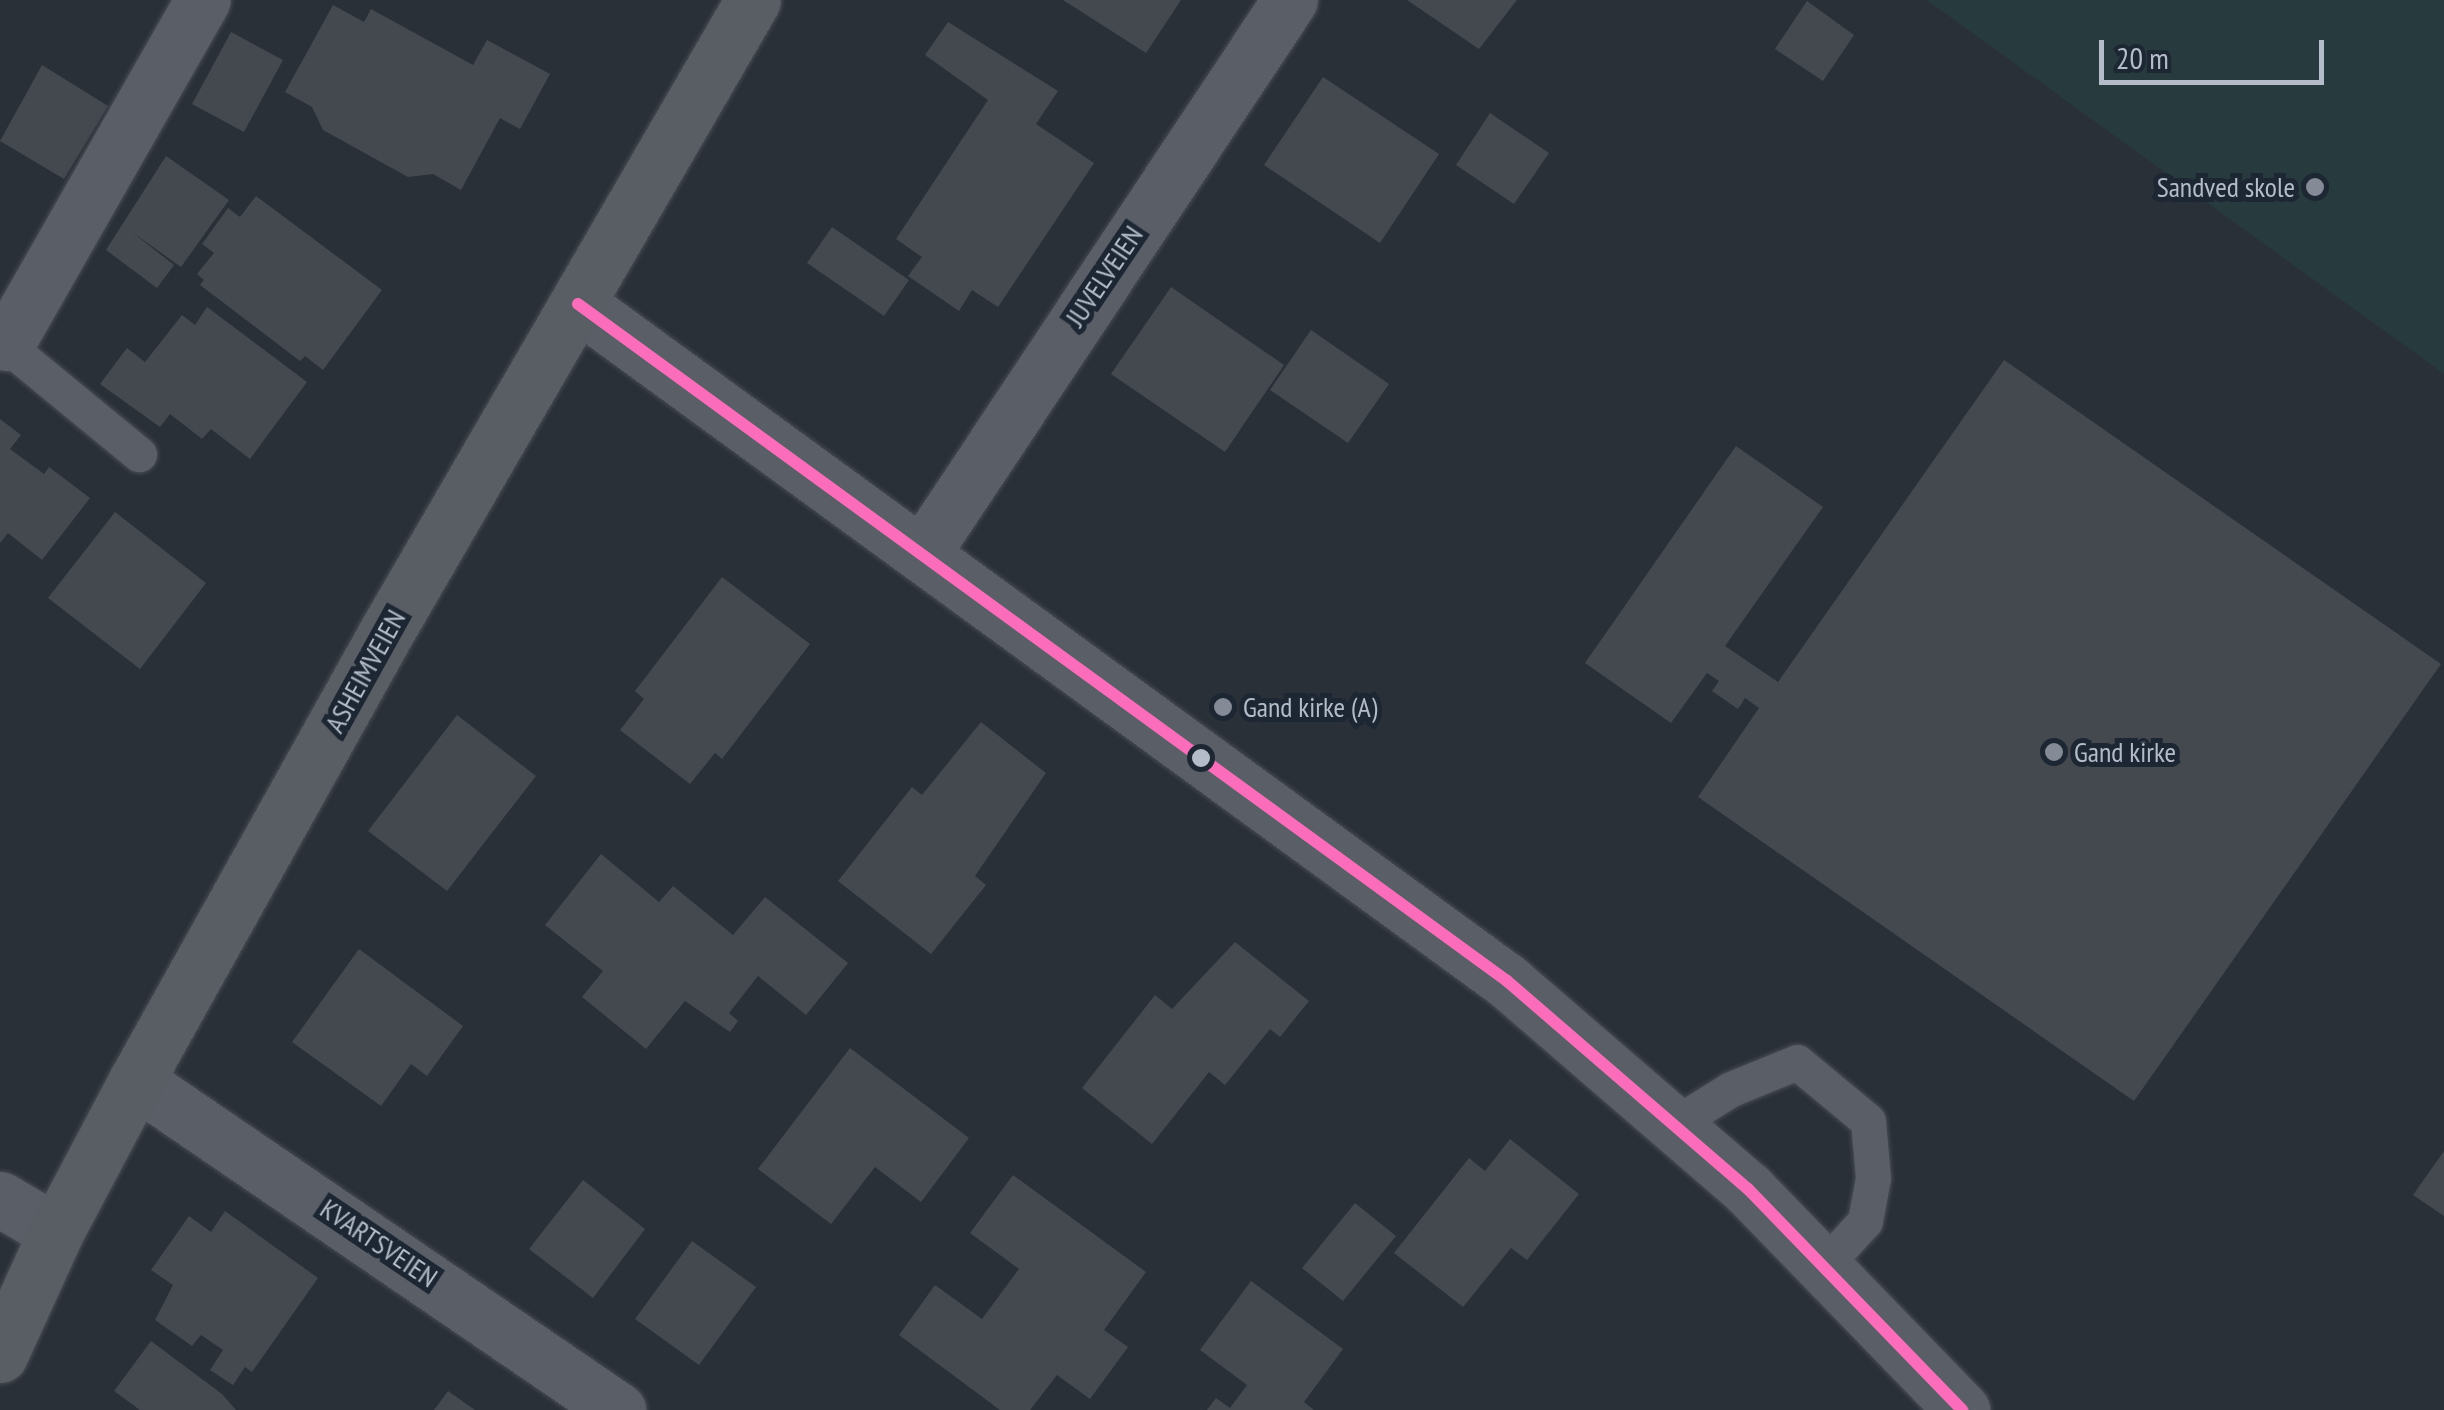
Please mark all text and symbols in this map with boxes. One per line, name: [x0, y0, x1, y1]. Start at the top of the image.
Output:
scale bar: [2104, 20, 2329, 82]
text: 20 m: [2116, 38, 2169, 77]
place label: Sandved skole: [2157, 170, 2295, 204]
marker: Sandved skole: [2304, 176, 2326, 198]
street label: JUVELVEIEN: [1058, 219, 1150, 333]
street label: ASHEIMVEIEN: [318, 604, 412, 738]
place label: Gand kirke (A): [1243, 690, 1377, 724]
marker: Gand kirke (A): [1212, 696, 1234, 718]
place label: Gand kirke: [2074, 735, 2176, 769]
marker: Gand kirke: [2043, 741, 2065, 763]
unlabelled marker: [1191, 748, 1211, 768]
street label: KVARTSVEIEN: [314, 1192, 444, 1294]

